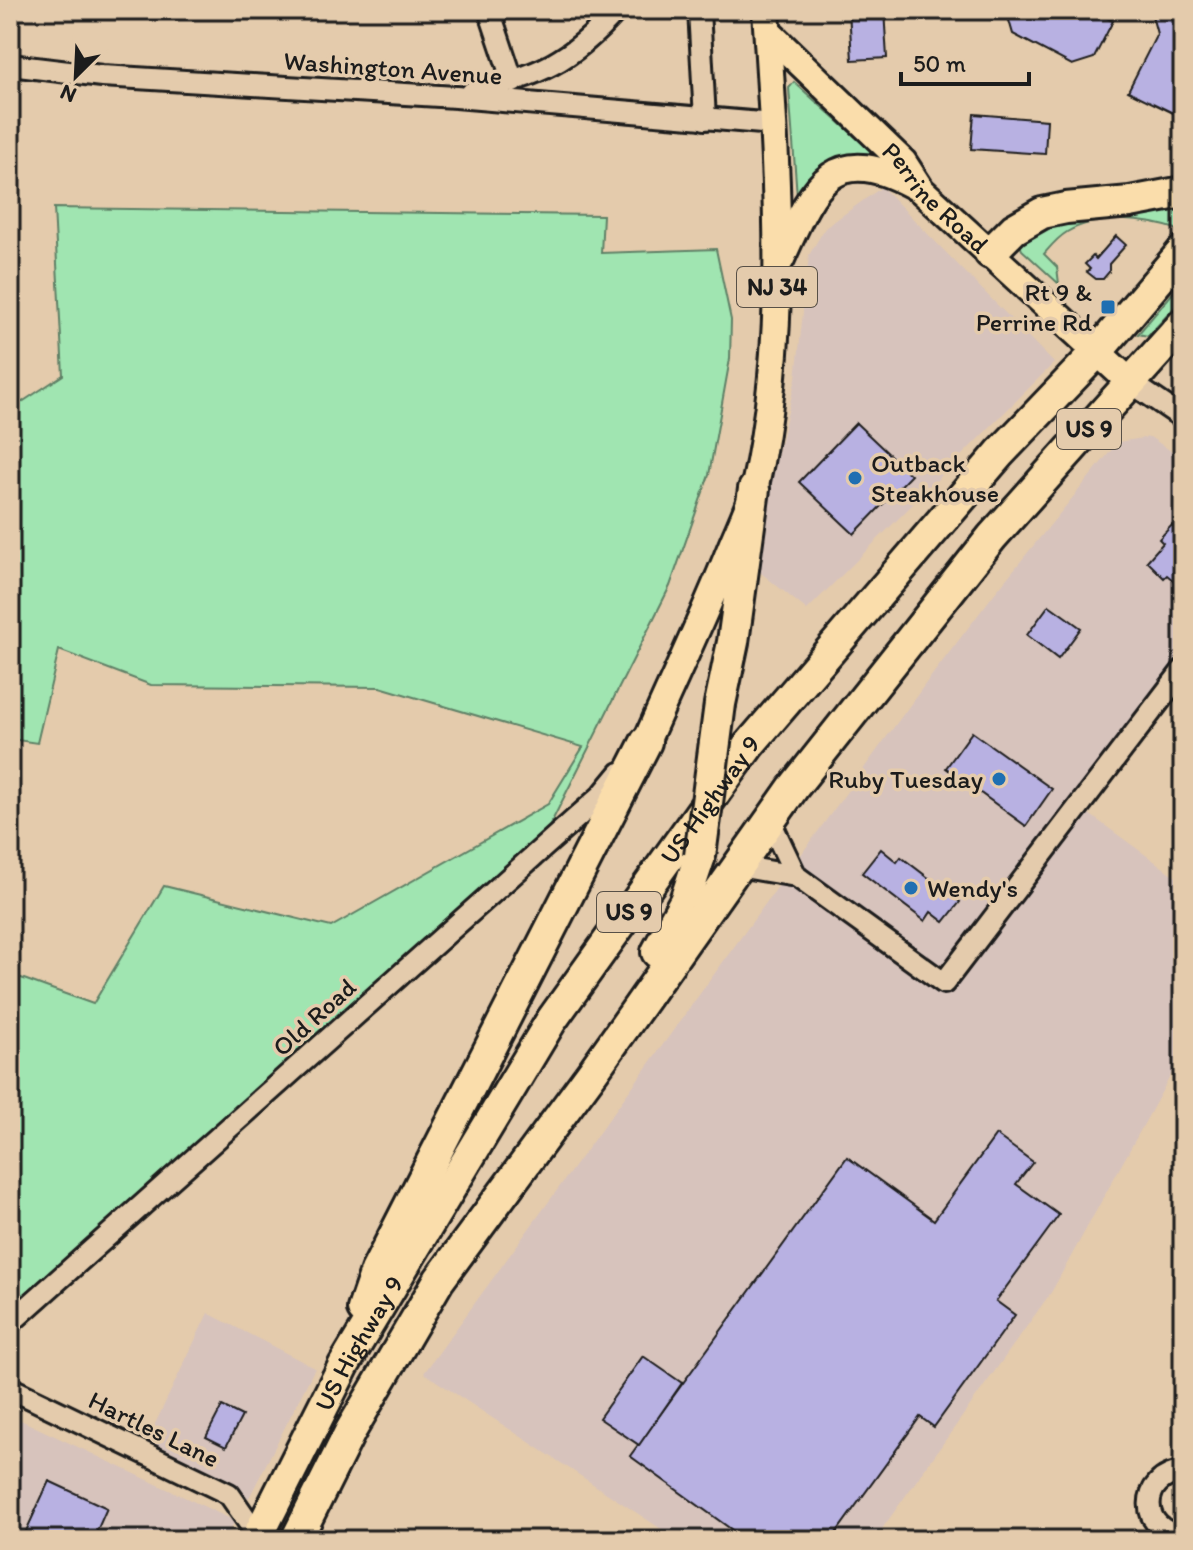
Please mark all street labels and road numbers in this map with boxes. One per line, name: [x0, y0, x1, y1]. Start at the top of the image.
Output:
street label: Washington Avenue: [283, 44, 503, 92]
street label: Perrine Road: [876, 135, 996, 261]
road number: NJ 34: [737, 267, 817, 307]
road number: US 9: [1057, 409, 1121, 449]
street label: US Highway 9: [653, 728, 767, 870]
road number: US 9: [597, 892, 661, 932]
street label: Old Road: [265, 971, 363, 1063]
street label: US Highway 9: [307, 1270, 410, 1416]
street label: Hartles Lane: [83, 1384, 225, 1474]

